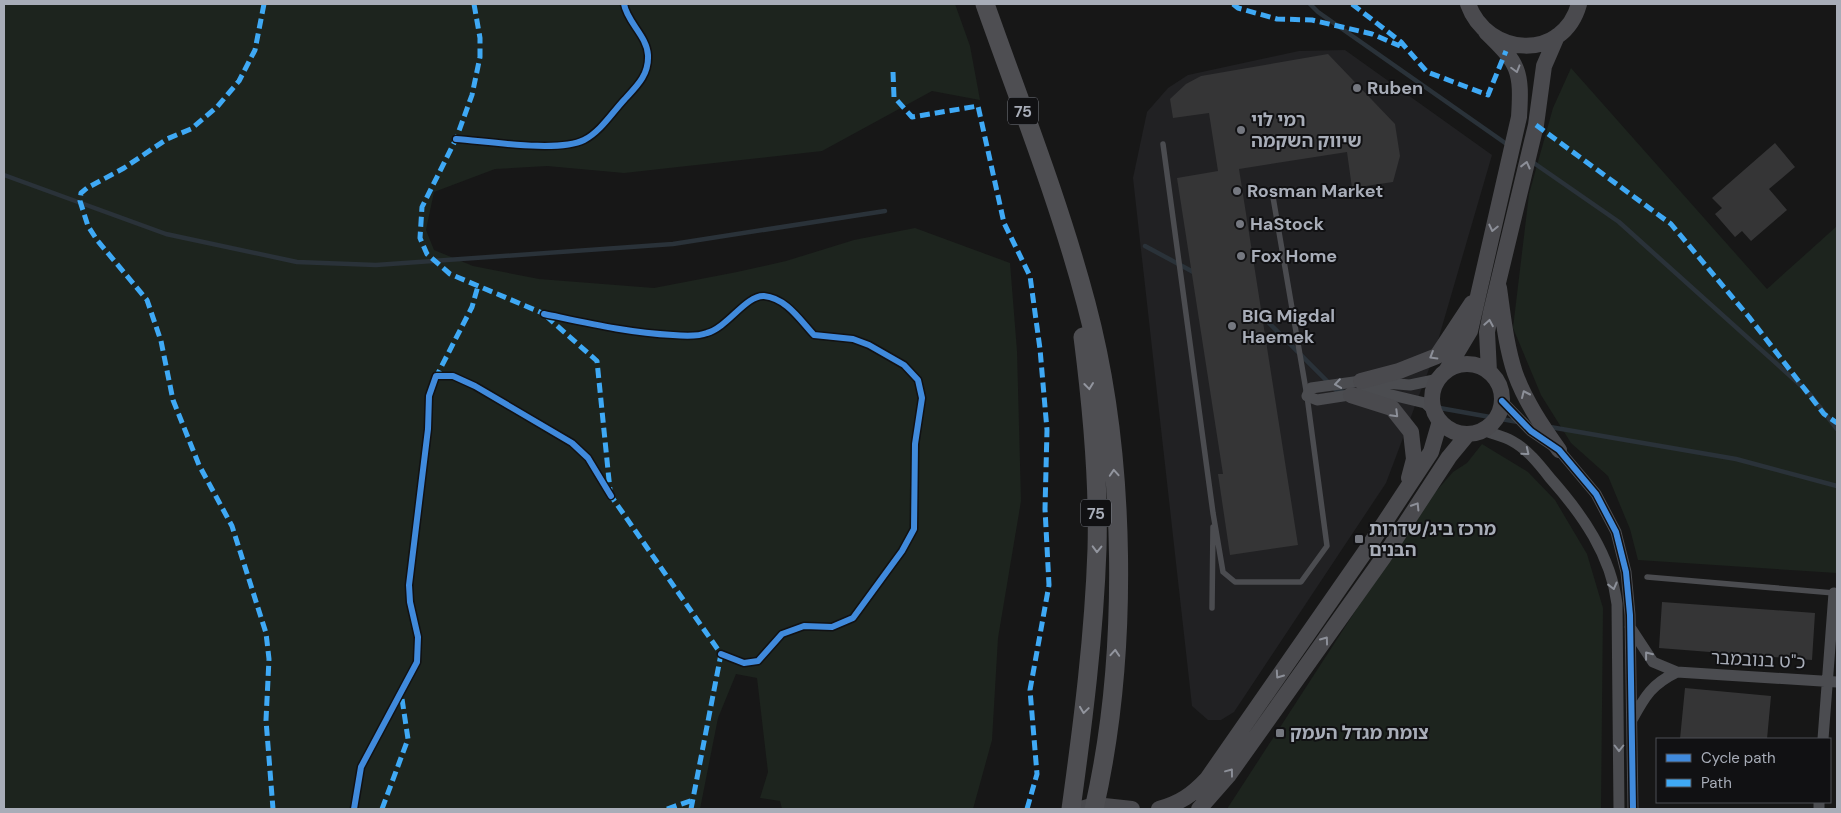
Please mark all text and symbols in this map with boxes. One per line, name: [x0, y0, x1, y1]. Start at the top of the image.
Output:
one-way arrow: [1510, 65, 1520, 73]
place label: Ruben: [1367, 76, 1423, 100]
marker: Ruben: [1351, 82, 1363, 94]
road number: 75: [1008, 98, 1038, 124]
place label: רמי לוי שיווק השקמה: [1251, 108, 1362, 153]
marker: רמי לוי שיווק השקמה: [1235, 124, 1247, 136]
one-way arrow: [1521, 162, 1531, 170]
place label: Rosman Market: [1247, 179, 1383, 203]
marker: Rosman Market: [1231, 185, 1243, 197]
place label: HaStock: [1250, 212, 1325, 236]
marker: HaStock: [1234, 218, 1246, 230]
one-way arrow: [1489, 224, 1499, 233]
place label: Fox Home: [1251, 244, 1337, 268]
marker: Fox Home: [1235, 250, 1247, 262]
place label: BIG Migdal Haemek: [1242, 304, 1335, 349]
one-way arrow: [1483, 319, 1493, 328]
marker: BIG Migdal Haemek: [1226, 320, 1238, 332]
one-way arrow: [1429, 350, 1438, 360]
one-way arrow: [1334, 378, 1342, 389]
one-way arrow: [1083, 383, 1094, 391]
one-way arrow: [1520, 390, 1531, 399]
one-way arrow: [1389, 408, 1398, 417]
one-way arrow: [1520, 446, 1529, 454]
one-way arrow: [1109, 469, 1120, 477]
road number: 75: [1081, 499, 1111, 526]
one-way arrow: [1410, 502, 1420, 511]
place label: מרכז ביג/שדרות הבנים: [1369, 517, 1496, 562]
marker: מרכז ביג/שדרות הבנים: [1353, 533, 1365, 545]
one-way arrow: [1092, 545, 1102, 553]
one-way arrow: [1607, 582, 1618, 590]
one-way arrow: [1319, 636, 1328, 646]
street label: כ"ט בנובמבר: [1710, 646, 1806, 674]
one-way arrow: [1110, 649, 1121, 657]
one-way arrow: [1645, 651, 1654, 661]
one-way arrow: [1276, 670, 1285, 679]
one-way arrow: [1079, 707, 1090, 715]
place label: צומת מגדל העמק: [1290, 721, 1429, 745]
marker: צומת מגדל העמק: [1274, 727, 1286, 739]
legend: [1656, 738, 1831, 803]
one-way arrow: [1614, 744, 1624, 752]
text: Cycle path: [1701, 748, 1776, 768]
one-way arrow: [1225, 769, 1233, 778]
text: Path: [1701, 773, 1732, 793]

